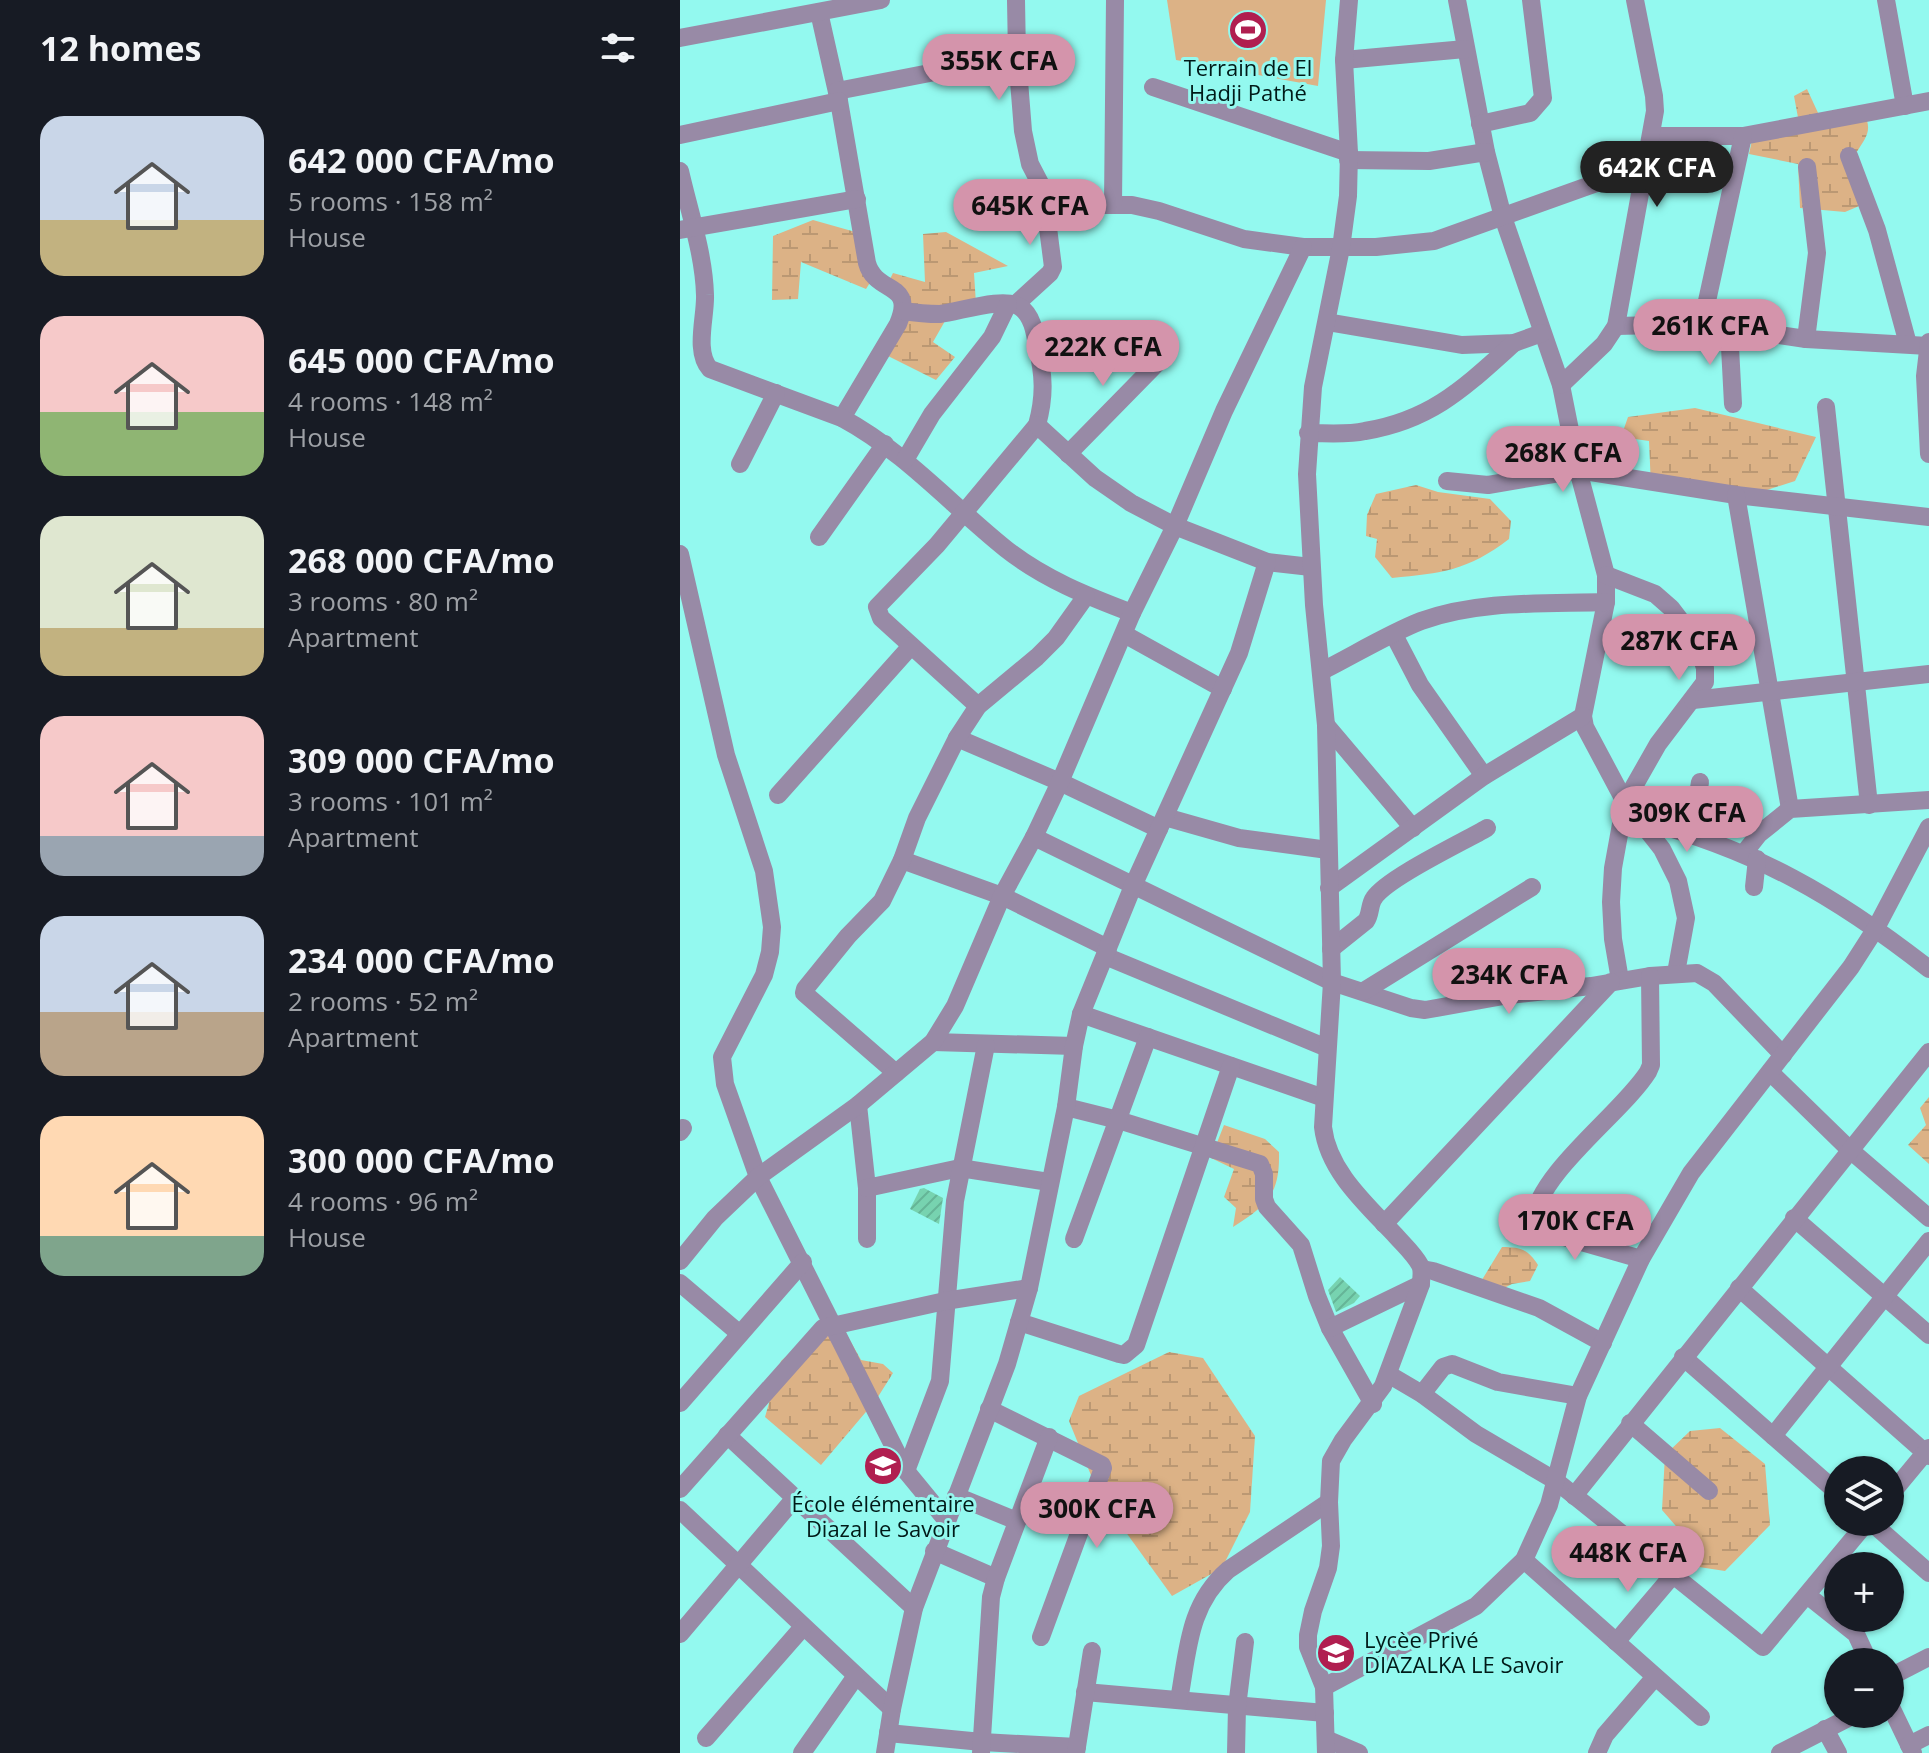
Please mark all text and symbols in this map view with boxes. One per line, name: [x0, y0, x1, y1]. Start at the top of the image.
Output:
sports icon: Terrain de El Hadji Pathé: [1227, 9, 1269, 51]
text: 12 homes: [40, 25, 201, 71]
icon: filters: [596, 26, 640, 70]
pin: 355K CFA: [916, 34, 1082, 102]
text: 355K CFA: [940, 42, 1058, 78]
place label: Terrain de El Hadji Pathé: [1184, 52, 1312, 107]
text: 642 000 CFA/mo: [288, 137, 555, 183]
pin: 642K CFA: [1574, 141, 1740, 209]
icon: home: [104, 148, 200, 244]
text: 642K CFA: [1598, 149, 1716, 185]
pin: 645K CFA: [947, 179, 1113, 247]
text: 5 rooms · 158 m²: [288, 183, 493, 219]
text: 645K CFA: [971, 187, 1089, 223]
text: House: [288, 219, 366, 255]
pin: 261K CFA: [1627, 299, 1793, 367]
text: 261K CFA: [1651, 307, 1769, 343]
pin: 222K CFA: [1020, 320, 1186, 388]
text: 222K CFA: [1044, 328, 1162, 364]
text: 645 000 CFA/mo: [288, 337, 555, 383]
icon: home: [104, 348, 200, 444]
text: 4 rooms · 148 m²: [288, 383, 493, 419]
text: House: [288, 419, 366, 455]
pin: 268K CFA: [1480, 426, 1646, 494]
text: 268K CFA: [1504, 434, 1622, 470]
text: 268 000 CFA/mo: [288, 537, 555, 583]
icon: home: [104, 548, 200, 644]
text: 3 rooms · 80 m²: [288, 583, 478, 619]
pin: 287K CFA: [1596, 614, 1762, 682]
text: Apartment: [288, 619, 419, 655]
text: 287K CFA: [1620, 622, 1738, 658]
text: 309 000 CFA/mo: [288, 737, 555, 783]
icon: home: [104, 748, 200, 844]
text: 3 rooms · 101 m²: [288, 783, 493, 819]
pin: 309K CFA: [1604, 786, 1770, 854]
text: 309K CFA: [1628, 794, 1746, 830]
text: Apartment: [288, 819, 419, 855]
text: 234 000 CFA/mo: [288, 937, 555, 983]
icon: home: [104, 948, 200, 1044]
pin: 234K CFA: [1426, 948, 1592, 1016]
text: 234K CFA: [1450, 956, 1568, 992]
text: 2 rooms · 52 m²: [288, 983, 478, 1019]
text: Apartment: [288, 1019, 419, 1055]
text: 300 000 CFA/mo: [288, 1137, 555, 1183]
icon: home: [104, 1148, 200, 1244]
text: 4 rooms · 96 m²: [288, 1183, 478, 1219]
pin: 170K CFA: [1492, 1194, 1658, 1262]
text: 170K CFA: [1516, 1202, 1634, 1238]
text: House: [288, 1219, 366, 1255]
school or university icon: École élémentaire Diazal le Savoir: [862, 1445, 904, 1487]
map controls: [1824, 1456, 1904, 1728]
button: layers: [1824, 1456, 1904, 1536]
pin: 300K CFA: [1014, 1482, 1180, 1550]
place label: École élémentaire Diazal le Savoir: [791, 1488, 975, 1543]
text: 300K CFA: [1038, 1490, 1156, 1526]
pin: 448K CFA: [1545, 1526, 1711, 1594]
text: 448K CFA: [1569, 1534, 1687, 1570]
button: +: [1824, 1552, 1904, 1632]
place label: Lycèe Privé DIAZALKA LE Savoir: [1364, 1624, 1564, 1679]
school or university icon: Lycèe Privé DIAZALKA LE Savoir: [1315, 1632, 1357, 1674]
button: −: [1824, 1648, 1904, 1728]

